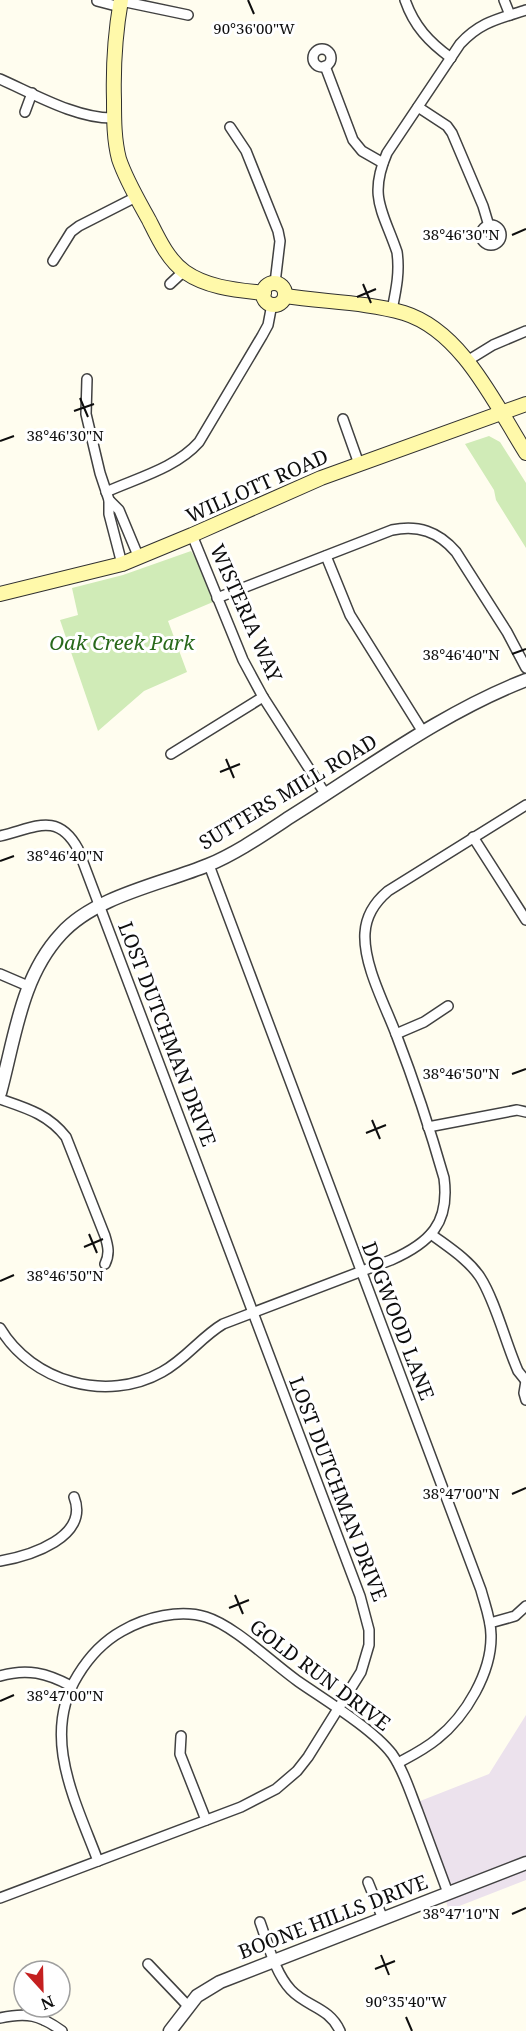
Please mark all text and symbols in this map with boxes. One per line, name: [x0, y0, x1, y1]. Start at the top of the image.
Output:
text: 90°36'00"W: [213, 18, 295, 38]
text: 38°46'30"N: [422, 224, 500, 244]
text: 38°46'30"N: [26, 425, 104, 445]
street label: WILLOTT ROAD: [181, 442, 332, 529]
street label: WISTERIA WAY: [204, 540, 289, 686]
park label: Oak Creek Park: [49, 629, 195, 656]
text: 38°46'40"N: [422, 644, 500, 664]
street label: SUTTERS MILL ROAD: [194, 728, 382, 856]
text: 38°46'40"N: [26, 845, 104, 865]
street label: LOST DUTCHMAN DRIVE: [112, 918, 223, 1150]
text: 38°46'50"N: [422, 1063, 500, 1083]
street label: DOGWOOD LANE: [356, 1238, 441, 1404]
text: 38°46'50"N: [26, 1265, 104, 1285]
street label: LOST DUTCHMAN DRIVE: [283, 1373, 394, 1605]
text: 38°47'00"N: [422, 1483, 500, 1503]
street label: GOLD RUN DRIVE: [244, 1613, 396, 1737]
text: 38°47'00"N: [26, 1685, 104, 1705]
street label: BOONE HILLS DRIVE: [234, 1868, 431, 1965]
text: 38°47'10"N: [422, 1903, 500, 1923]
north arrow: [12, 1959, 72, 2019]
text: N: [37, 1990, 58, 2016]
text: 90°35'40"W: [365, 1991, 447, 2011]

